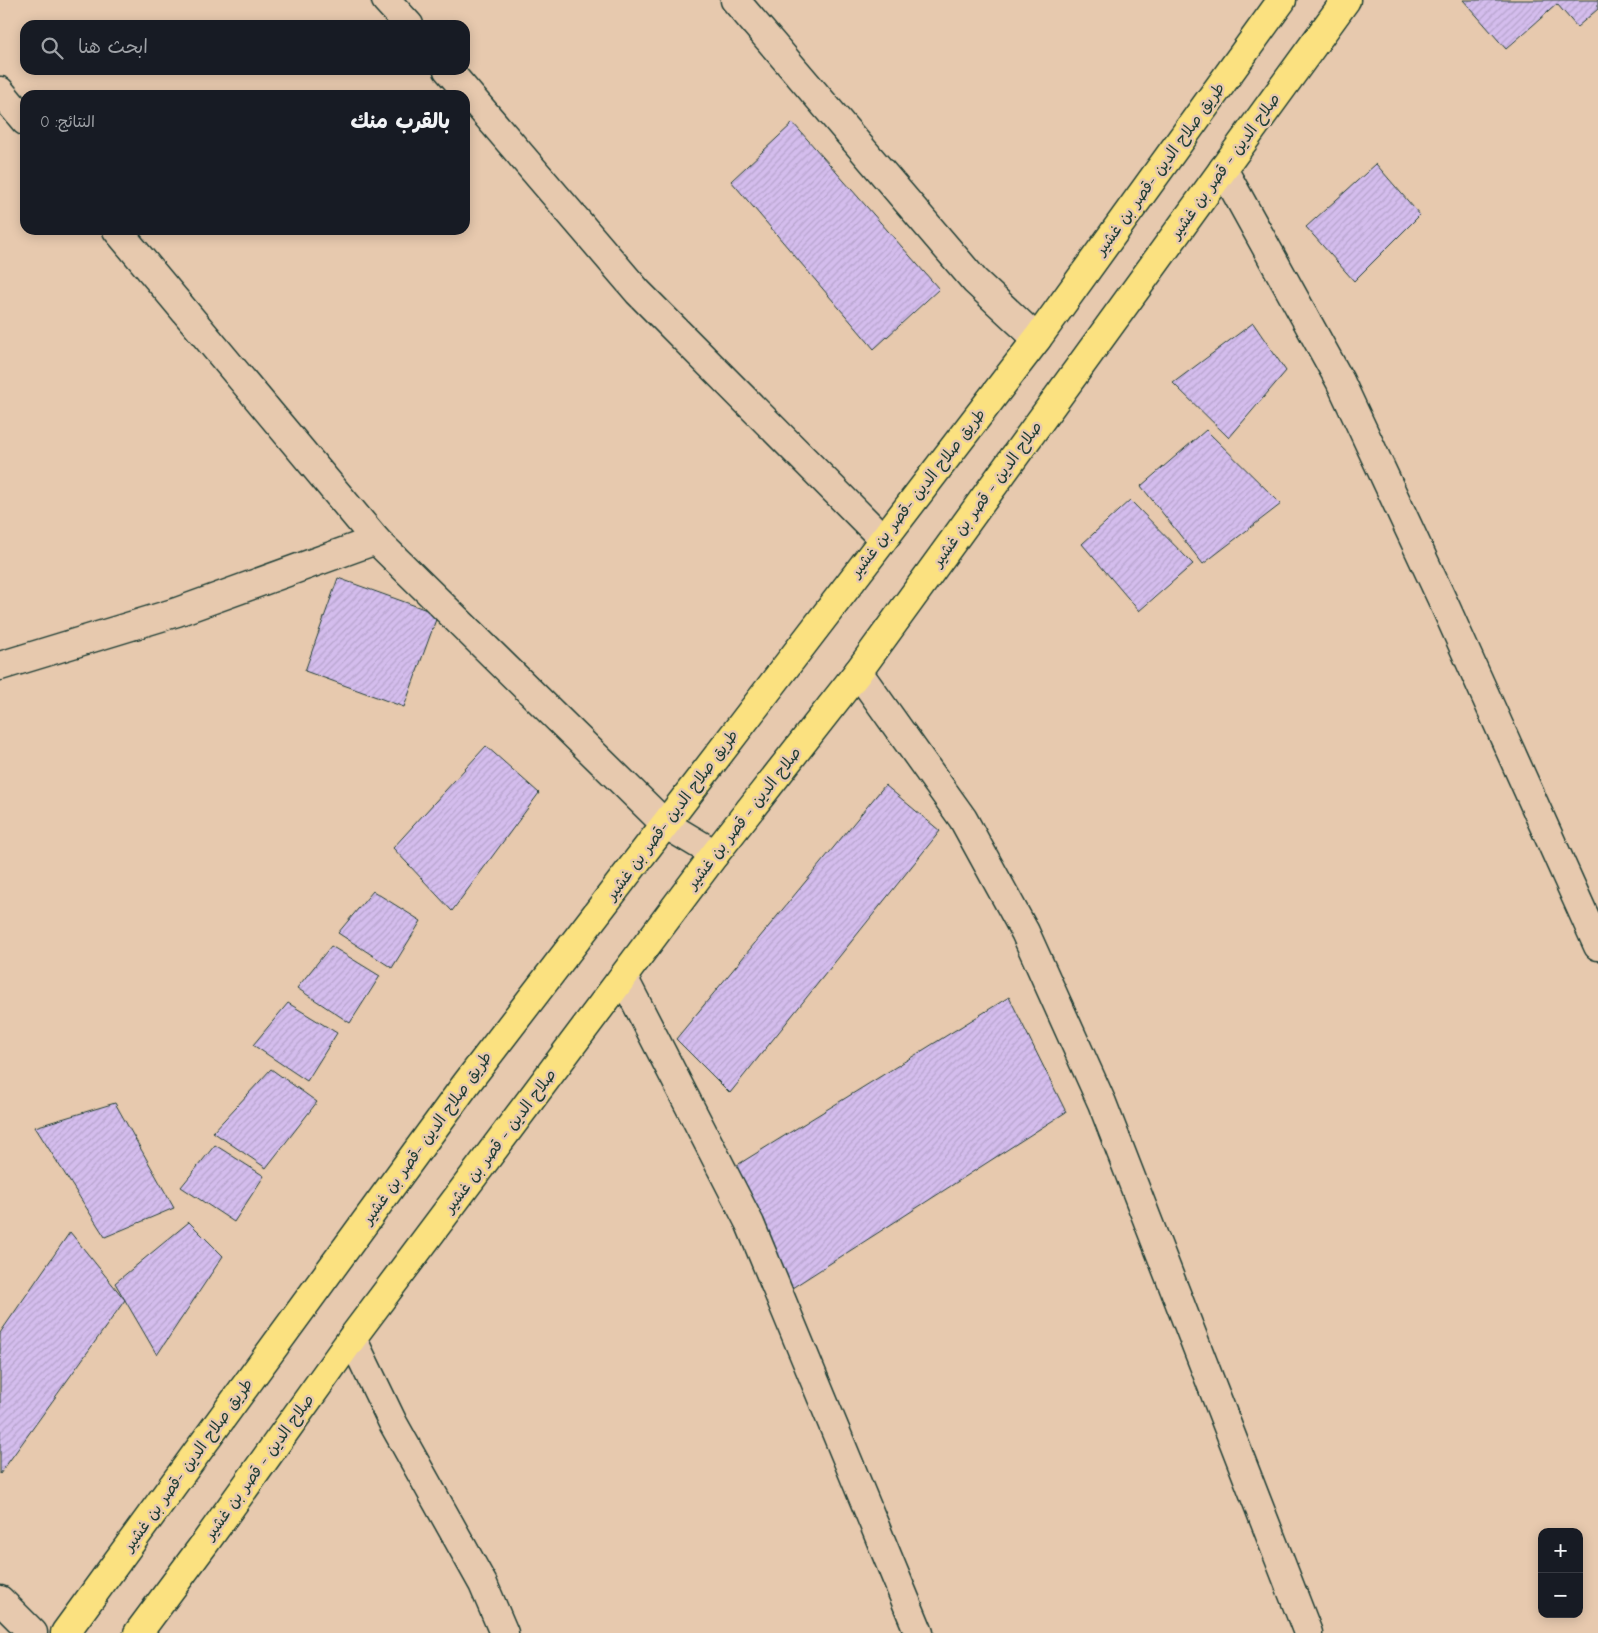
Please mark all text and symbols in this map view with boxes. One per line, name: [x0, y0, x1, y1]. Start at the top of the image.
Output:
search box: [20, 20, 470, 75]
icon: search: [38, 34, 66, 62]
text: ابحث هنا: [78, 36, 148, 58]
street label: طريق صلاح الدين -قصر بن غشير: [1090, 79, 1229, 261]
street label: صلاح الدين - قصر بن غشير: [1165, 90, 1285, 244]
text: بالقرب منك: [350, 109, 450, 133]
text: النتائج: 0: [40, 113, 95, 131]
street label: طريق صلاح الدين -قصر بن غشير: [845, 405, 990, 583]
street label: صلاح الدين - قصر بن غشير: [927, 418, 1047, 572]
street label: طريق صلاح الدين -قصر بن غشير: [601, 726, 743, 906]
street label: صلاح الدين - قصر بن غشير: [682, 744, 806, 895]
street label: طريق صلاح الدين -قصر بن غشير: [357, 1048, 496, 1230]
street label: صلاح الدين - قصر بن غشير: [439, 1066, 561, 1218]
street label: طريق صلاح الدين -قصر بن غشير: [118, 1375, 257, 1557]
street label: صلاح الدين - قصر بن غشير: [199, 1391, 319, 1545]
map controls: [1538, 1528, 1583, 1618]
button: +: [1538, 1528, 1583, 1573]
button: −: [1538, 1573, 1583, 1618]

